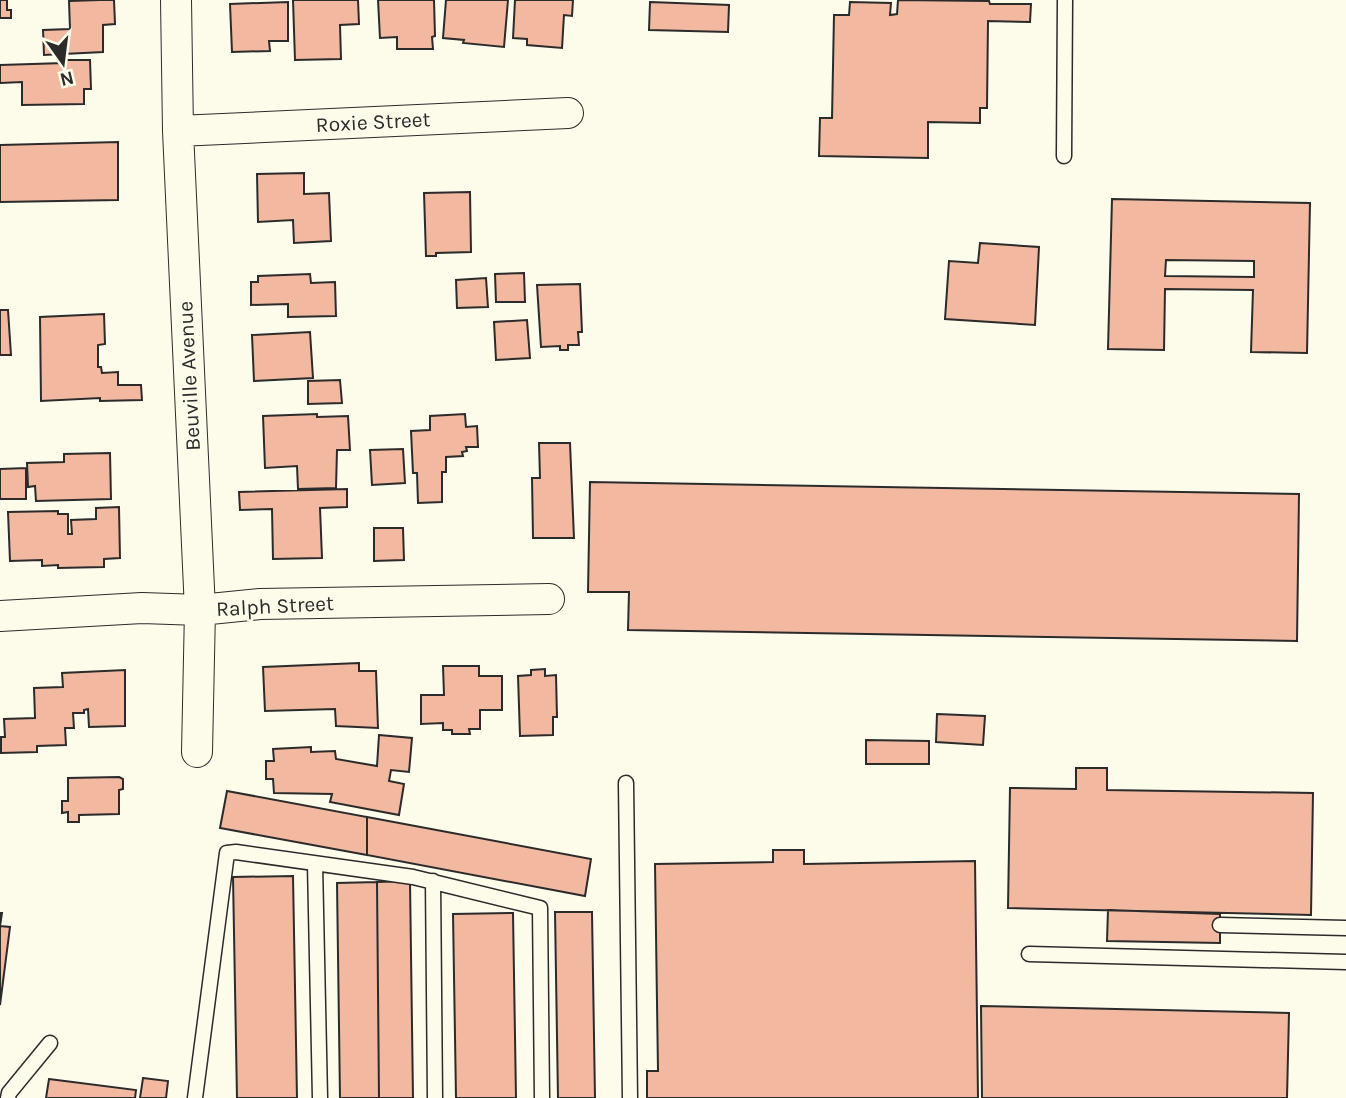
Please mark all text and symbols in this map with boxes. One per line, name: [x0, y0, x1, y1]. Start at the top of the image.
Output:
north arrow: [28, 28, 98, 98]
text: N: [58, 66, 76, 91]
street label: Roxie Street: [315, 107, 431, 137]
street label: Beuville Avenue: [173, 300, 205, 452]
street label: Ralph Street: [216, 591, 335, 621]

